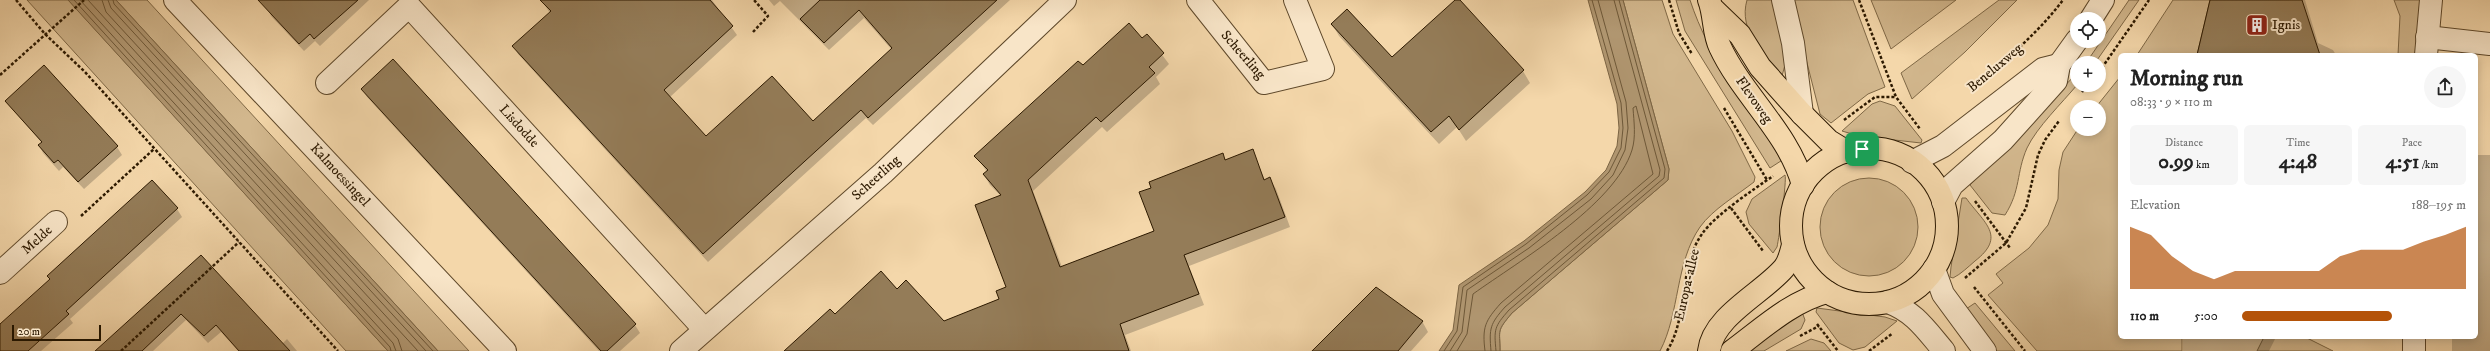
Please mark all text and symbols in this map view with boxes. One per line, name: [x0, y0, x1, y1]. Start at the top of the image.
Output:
map controls: [2070, 12, 2106, 136]
button: locate: [2070, 12, 2106, 48]
building icon: Ignis: [2244, 12, 2270, 38]
place label: Ignis: [2272, 16, 2301, 34]
street label: Scheerling: [1217, 27, 1269, 83]
street label: Beneluxweg: [1964, 39, 2027, 96]
button: +: [2070, 56, 2106, 92]
text: Morning run: [2130, 65, 2243, 92]
button: share: [2424, 66, 2466, 108]
street label: Flevoweg: [1731, 73, 1777, 127]
text: 08:33 · 9 × 110 m: [2130, 94, 2213, 110]
button: −: [2070, 100, 2106, 136]
street label: Lisdodde: [495, 101, 543, 151]
pin: [1845, 132, 1879, 166]
text: Distance: [2165, 136, 2203, 150]
text: Time: [2286, 136, 2310, 150]
text: Pace: [2402, 136, 2422, 150]
icon: arrive: [1851, 138, 1873, 160]
street label: Kalmoessingel: [306, 140, 374, 211]
text: 0.99: [2158, 150, 2194, 175]
text: 4:48: [2279, 150, 2317, 175]
text: 4:51: [2385, 150, 2419, 175]
street label: Scheerling: [848, 151, 904, 205]
text: km: [2194, 158, 2210, 172]
text: /km: [2419, 158, 2439, 172]
text: Elevation: [2130, 197, 2180, 213]
text: 188–195 m: [2411, 197, 2466, 213]
street label: Melde: [18, 221, 56, 259]
street label: Europa-allee: [1670, 247, 1704, 323]
text: 110 m: [2130, 308, 2159, 324]
text: 5:00: [2194, 308, 2218, 324]
scale bar: [12, 323, 101, 342]
text: 20 m: [18, 325, 40, 339]

